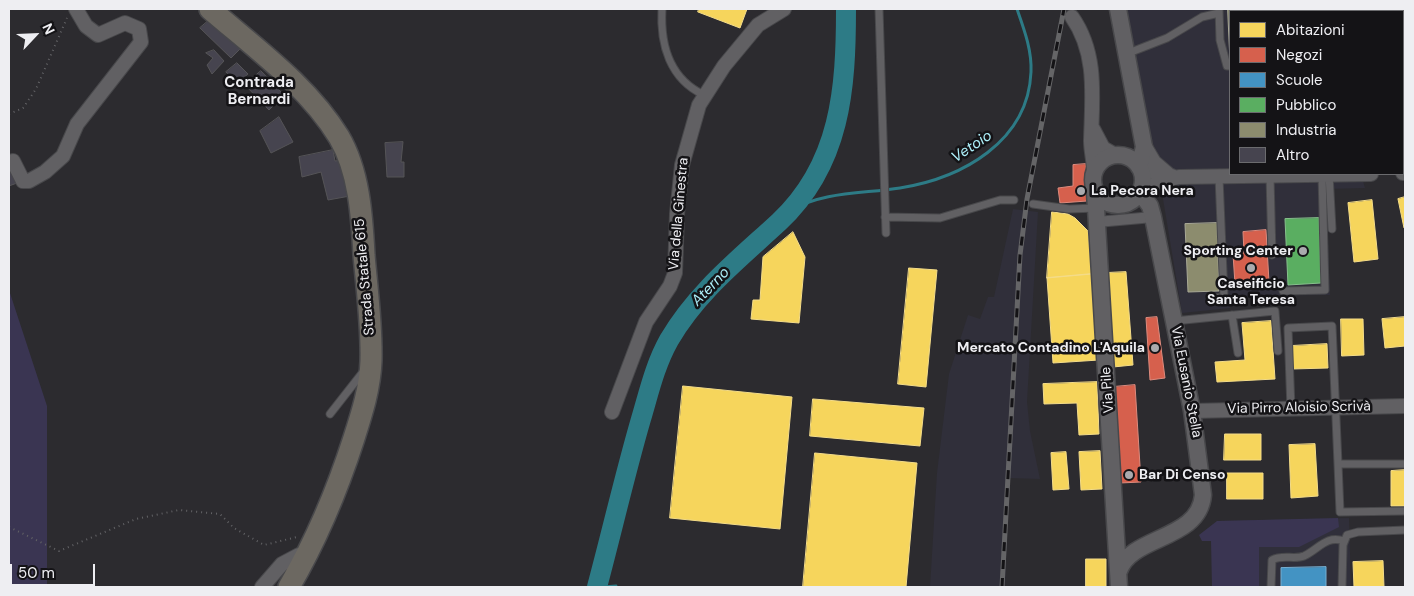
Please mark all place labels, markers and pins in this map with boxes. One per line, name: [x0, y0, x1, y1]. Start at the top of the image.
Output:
place label: La Pecora Nera: [1091, 183, 1194, 199]
marker: La Pecora Nera: [1075, 185, 1087, 197]
place label: Sporting Center: [1184, 243, 1293, 259]
marker: Sporting Center: [1297, 245, 1309, 257]
marker: Caseificio Santa Teresa: [1245, 262, 1257, 274]
place label: Caseificio Santa Teresa: [1207, 276, 1295, 308]
place label: Mercato Contadino L'Aquila: [957, 340, 1145, 356]
marker: Mercato Contadino L'Aquila: [1149, 342, 1161, 354]
place label: Bar Di Censo: [1139, 467, 1226, 483]
marker: Bar Di Censo: [1123, 469, 1135, 481]

